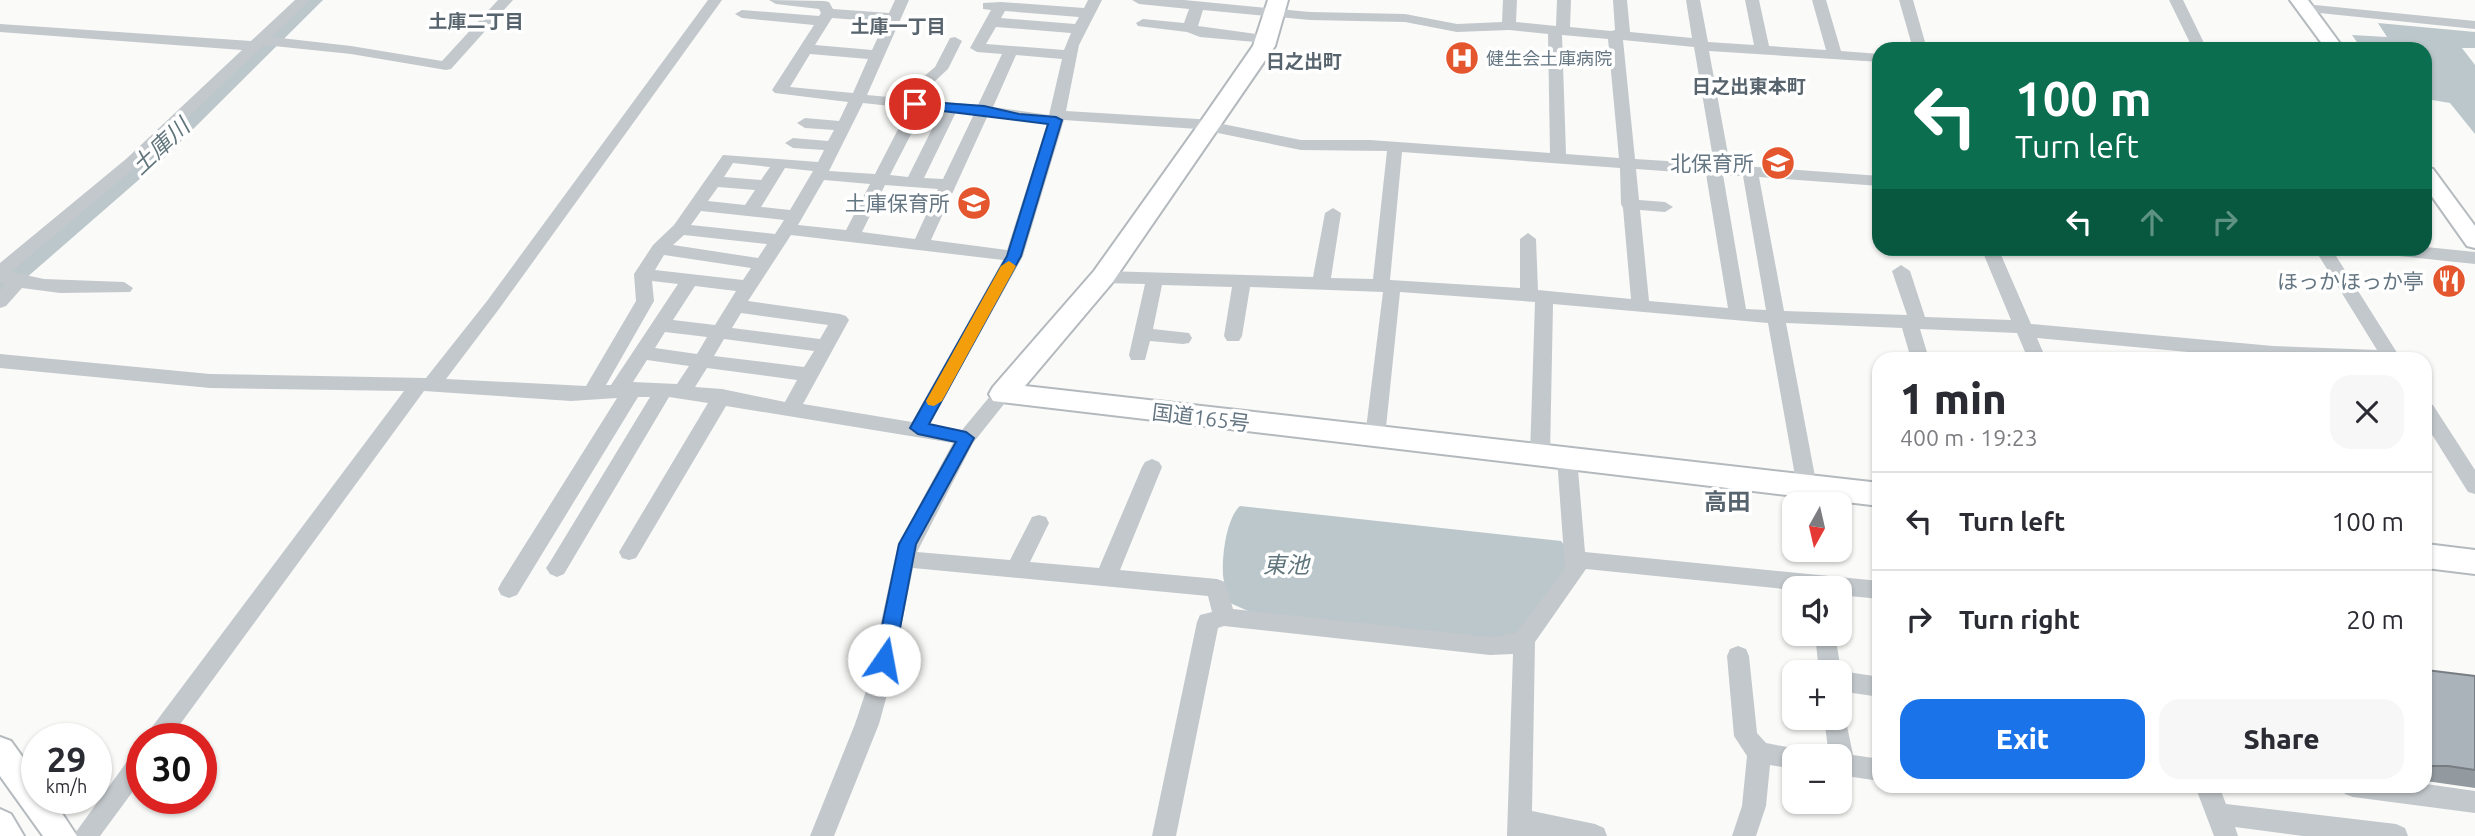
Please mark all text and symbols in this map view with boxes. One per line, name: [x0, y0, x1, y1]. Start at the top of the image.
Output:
district label: 土庫二丁目: [428, 10, 524, 32]
district label: 土庫一丁目: [850, 15, 946, 37]
hospital icon: 健生会土庫病院: [1443, 39, 1481, 77]
place label: 健生会土庫病院: [1486, 48, 1612, 68]
district label: 日之出町: [1266, 50, 1342, 72]
icon: left: [1900, 70, 1991, 161]
text: 100 m: [2015, 70, 2152, 125]
pin: [885, 74, 945, 134]
district label: 日之出東本町: [1692, 75, 1806, 97]
icon: arrive: [896, 85, 934, 123]
water label: 土庫川: [126, 111, 196, 179]
text: Turn left: [2015, 128, 2139, 164]
school or university icon: 北保育所: [1759, 144, 1797, 182]
place label: 北保育所: [1670, 151, 1754, 175]
school or university icon: 土庫保育所: [955, 184, 993, 222]
place label: 土庫保育所: [845, 191, 950, 215]
icon: left: [2060, 203, 2098, 241]
icon: ahead: [2133, 203, 2171, 241]
icon: right: [2206, 203, 2244, 241]
restaurant icon: ほっかほっか亭: [2430, 262, 2468, 300]
place label: ほっかほっか亭: [2277, 269, 2424, 293]
text: 1 min: [1900, 375, 2007, 422]
button: close: [2330, 375, 2404, 449]
street label: 国道165号: [1151, 399, 1251, 435]
text: 400 m · 19:23: [1900, 425, 2038, 450]
district label: 高田: [1704, 489, 1750, 514]
north arrow: [1782, 492, 1852, 562]
map controls: [1782, 492, 1852, 814]
icon: left: [1900, 502, 1938, 540]
text: Turn left: [1959, 507, 2065, 536]
text: 100 m: [2332, 507, 2404, 536]
water label: 東池: [1263, 552, 1311, 577]
button: sound: [1782, 576, 1852, 646]
icon: right: [1900, 600, 1938, 638]
text: Turn right: [1959, 605, 2080, 634]
text: 20 m: [2346, 605, 2404, 634]
position arrow: [847, 623, 921, 697]
button: +: [1782, 660, 1852, 730]
button: Exit: [1900, 699, 2145, 779]
button: Share: [2159, 699, 2404, 779]
speed limit sign: 30: [126, 723, 217, 814]
text: 29: [47, 739, 86, 779]
button: −: [1782, 744, 1852, 814]
text: km/h: [46, 776, 87, 796]

